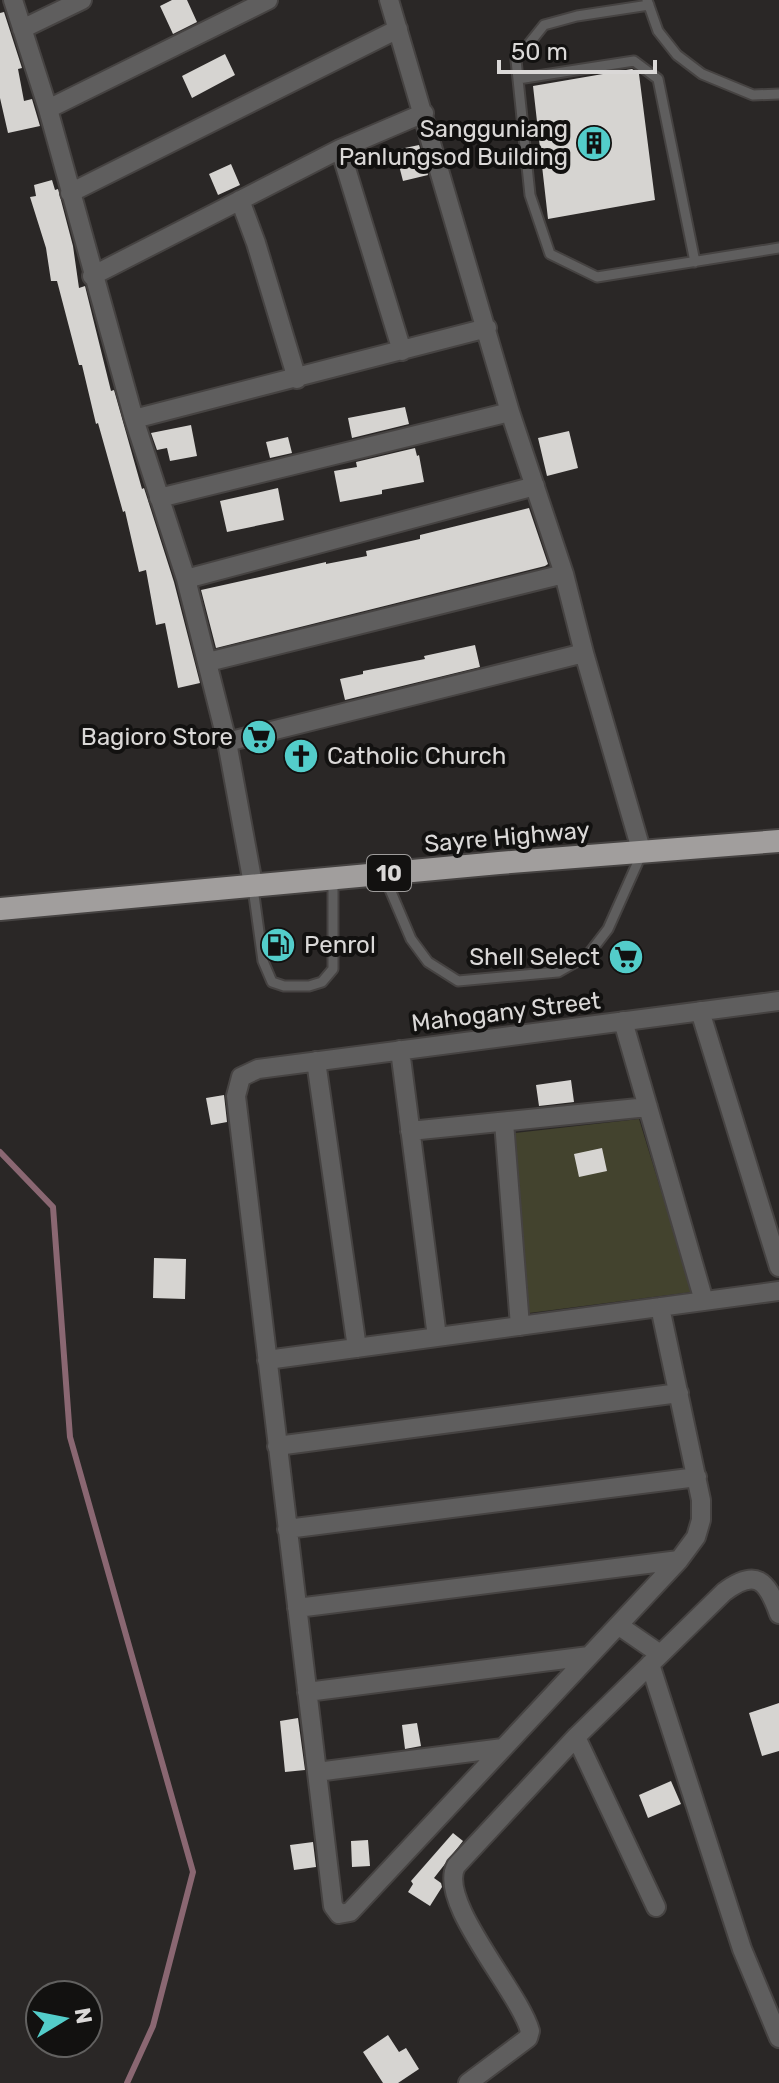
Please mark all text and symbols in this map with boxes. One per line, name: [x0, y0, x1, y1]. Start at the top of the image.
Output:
scale bar: [499, 24, 655, 74]
text: 50 m: [511, 38, 568, 66]
place label: Sangguniang Panlungsod Building: [339, 115, 568, 171]
building icon: Sangguniang Panlungsod Building: [575, 124, 613, 162]
supermarket icon: Bagioro Store: [240, 718, 278, 756]
place label: Bagioro Store: [81, 723, 233, 751]
church icon: Catholic Church: [282, 737, 320, 775]
place label: Catholic Church: [327, 742, 506, 770]
street label: Sayre Highway: [423, 816, 591, 858]
road number: 10: [367, 855, 411, 891]
fuel station icon: Penrol: [259, 926, 297, 964]
place label: Penrol: [304, 931, 376, 959]
supermarket icon: Shell Select: [607, 938, 645, 976]
place label: Shell Select: [469, 943, 600, 971]
street label: Mahogany Street: [410, 987, 602, 1037]
north arrow: [24, 1979, 104, 2059]
text: N: [69, 2005, 98, 2026]

